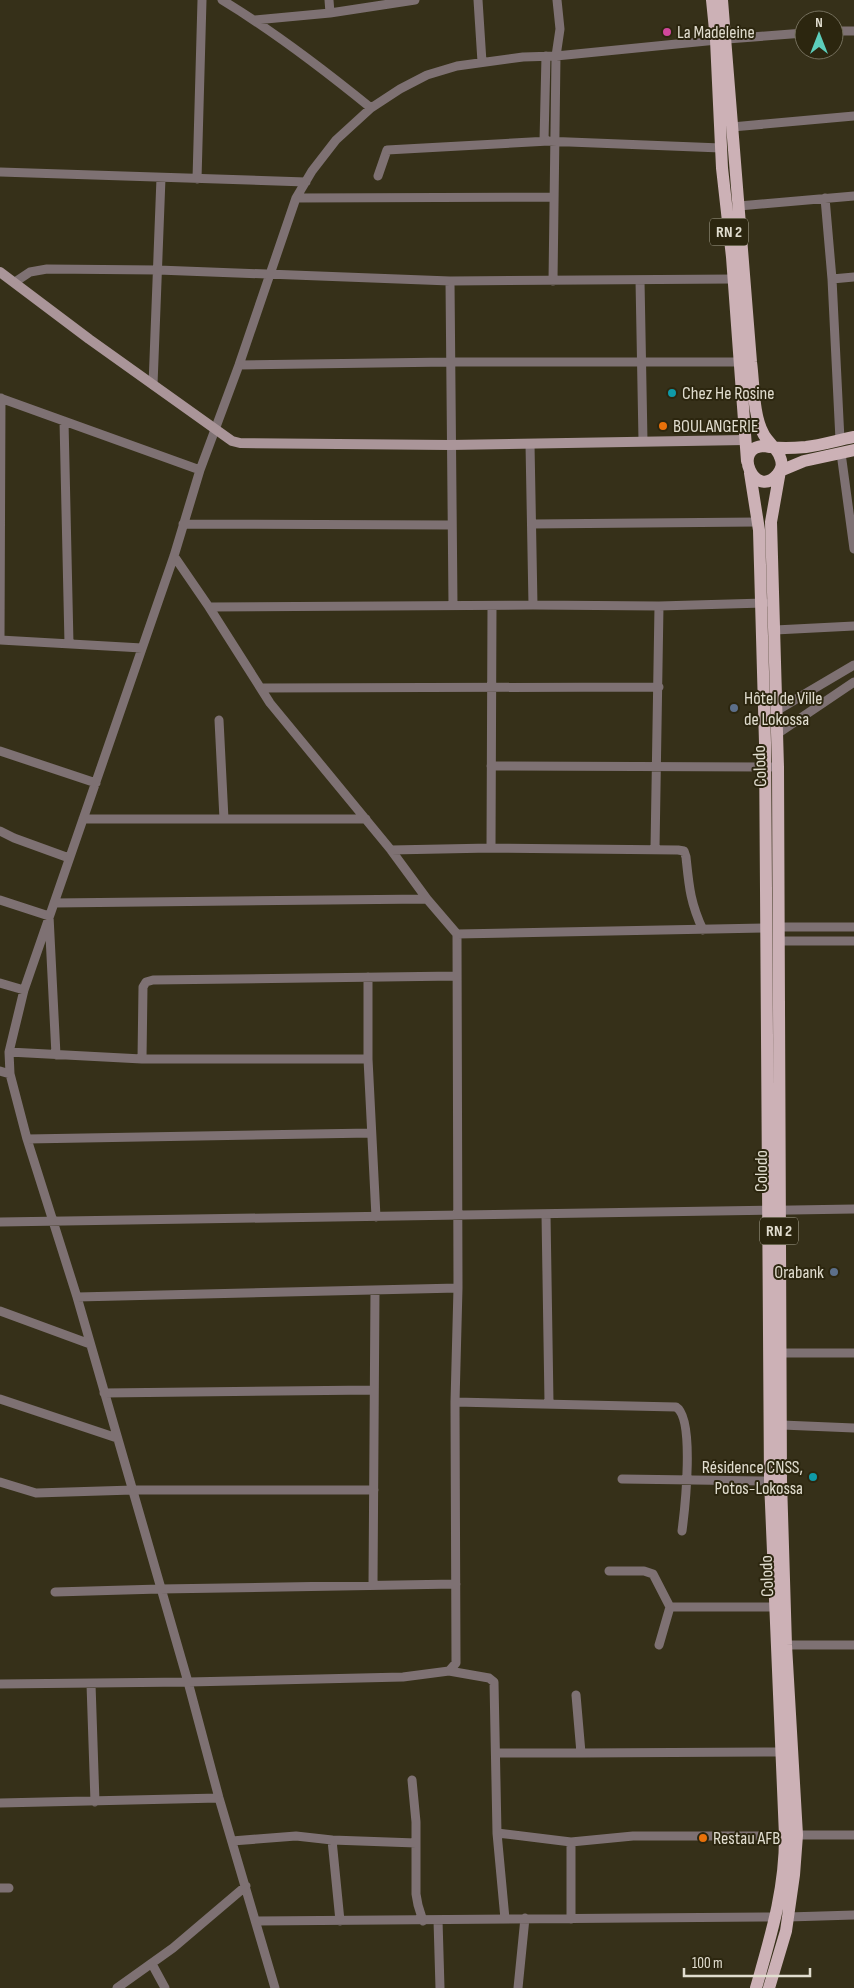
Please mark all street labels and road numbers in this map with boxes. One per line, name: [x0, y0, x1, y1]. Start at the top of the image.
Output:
road number: RN 2: [710, 218, 748, 246]
street label: Colodo: [749, 745, 771, 787]
street label: Colodo: [751, 1150, 772, 1192]
road number: RN 2: [760, 1218, 798, 1244]
street label: Colodo: [756, 1555, 778, 1597]

